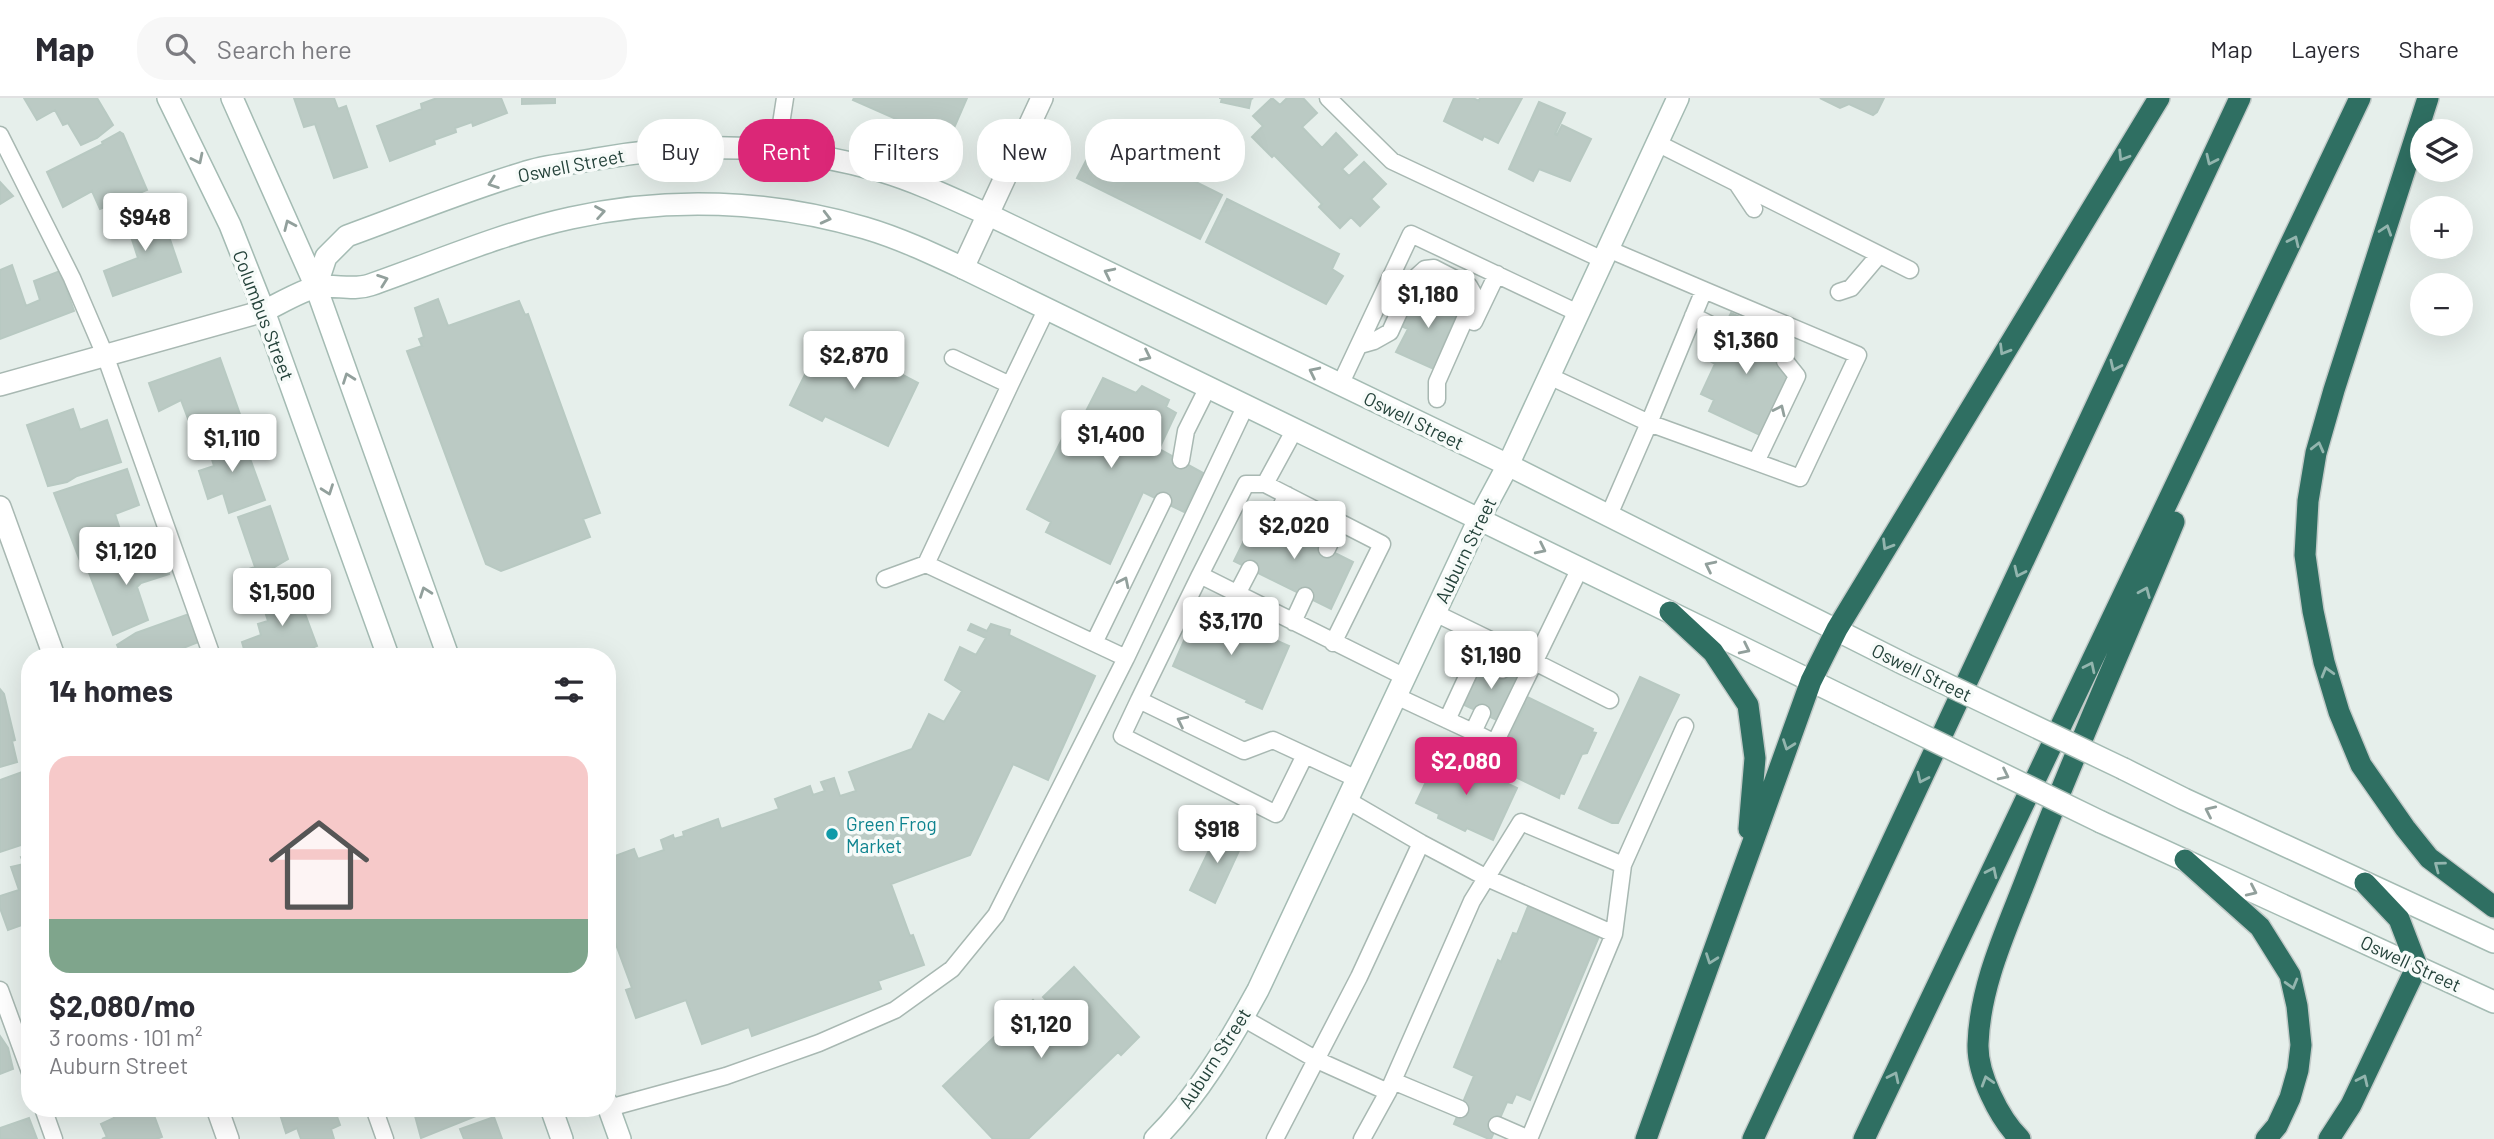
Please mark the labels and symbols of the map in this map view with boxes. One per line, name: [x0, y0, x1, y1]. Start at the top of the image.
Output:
street label: Oswell Street: [516, 143, 626, 187]
one-way arrow: [2118, 149, 2131, 162]
one-way arrow: [190, 152, 204, 164]
one-way arrow: [2206, 153, 2220, 165]
one-way arrow: [488, 175, 500, 189]
pin: $948: [104, 194, 186, 253]
one-way arrow: [594, 206, 606, 221]
one-way arrow: [820, 210, 832, 224]
one-way arrow: [283, 219, 297, 232]
one-way arrow: [2377, 224, 2392, 236]
one-way arrow: [2285, 236, 2299, 248]
street label: Columbus Street: [229, 247, 299, 383]
one-way arrow: [1104, 268, 1116, 282]
pin: $1,180: [1371, 271, 1485, 330]
one-way arrow: [377, 275, 389, 289]
pin: $1,360: [1689, 316, 1803, 376]
pin: $2,870: [797, 331, 911, 391]
one-way arrow: [2000, 343, 2013, 356]
one-way arrow: [1139, 348, 1151, 362]
one-way arrow: [2109, 359, 2123, 371]
one-way arrow: [1308, 367, 1321, 381]
one-way arrow: [342, 372, 356, 384]
street label: Oswell Street: [1360, 386, 1468, 454]
one-way arrow: [1772, 405, 1786, 417]
pin: $1,400: [1054, 410, 1168, 470]
pin: $1,110: [175, 414, 289, 474]
one-way arrow: [2310, 441, 2324, 453]
one-way arrow: [320, 484, 334, 496]
street label: Auburn Street: [1429, 493, 1501, 607]
pin: $2,020: [1237, 502, 1351, 561]
pin: $1,120: [69, 528, 183, 587]
one-way arrow: [1882, 538, 1895, 551]
one-way arrow: [1534, 541, 1546, 555]
one-way arrow: [1705, 560, 1717, 574]
one-way arrow: [2013, 565, 2027, 577]
pin: $1,500: [225, 568, 339, 628]
one-way arrow: [1116, 577, 1130, 589]
one-way arrow: [419, 586, 433, 599]
one-way arrow: [2137, 587, 2151, 600]
pin: $3,170: [1174, 598, 1288, 657]
pin: $1,190: [1434, 632, 1548, 691]
street label: Oswell Street: [1868, 638, 1976, 706]
one-way arrow: [1738, 640, 1750, 654]
one-way arrow: [2082, 662, 2096, 674]
one-way arrow: [2321, 666, 2335, 678]
one-way arrow: [1177, 715, 1189, 729]
pin: $2,080: [1409, 738, 1523, 797]
one-way arrow: [1782, 738, 1796, 750]
one-way arrow: [1997, 766, 2010, 780]
one-way arrow: [1916, 771, 1930, 783]
one-way arrow: [2204, 805, 2217, 819]
pin: $918: [1176, 806, 1258, 865]
place label: Green Frog Market: [846, 812, 937, 857]
marker: Green Frog Market: [824, 826, 840, 842]
one-way arrow: [2435, 861, 2447, 874]
one-way arrow: [1983, 867, 1997, 879]
one-way arrow: [2245, 883, 2258, 897]
street label: Oswell Street: [2357, 930, 2465, 996]
one-way arrow: [1705, 953, 1719, 965]
one-way arrow: [2283, 977, 2298, 989]
pin: $1,120: [984, 1000, 1098, 1060]
street label: Auburn Street: [1173, 1003, 1255, 1113]
one-way arrow: [1885, 1072, 1899, 1084]
one-way arrow: [1980, 1075, 1995, 1087]
one-way arrow: [2355, 1075, 2369, 1087]

